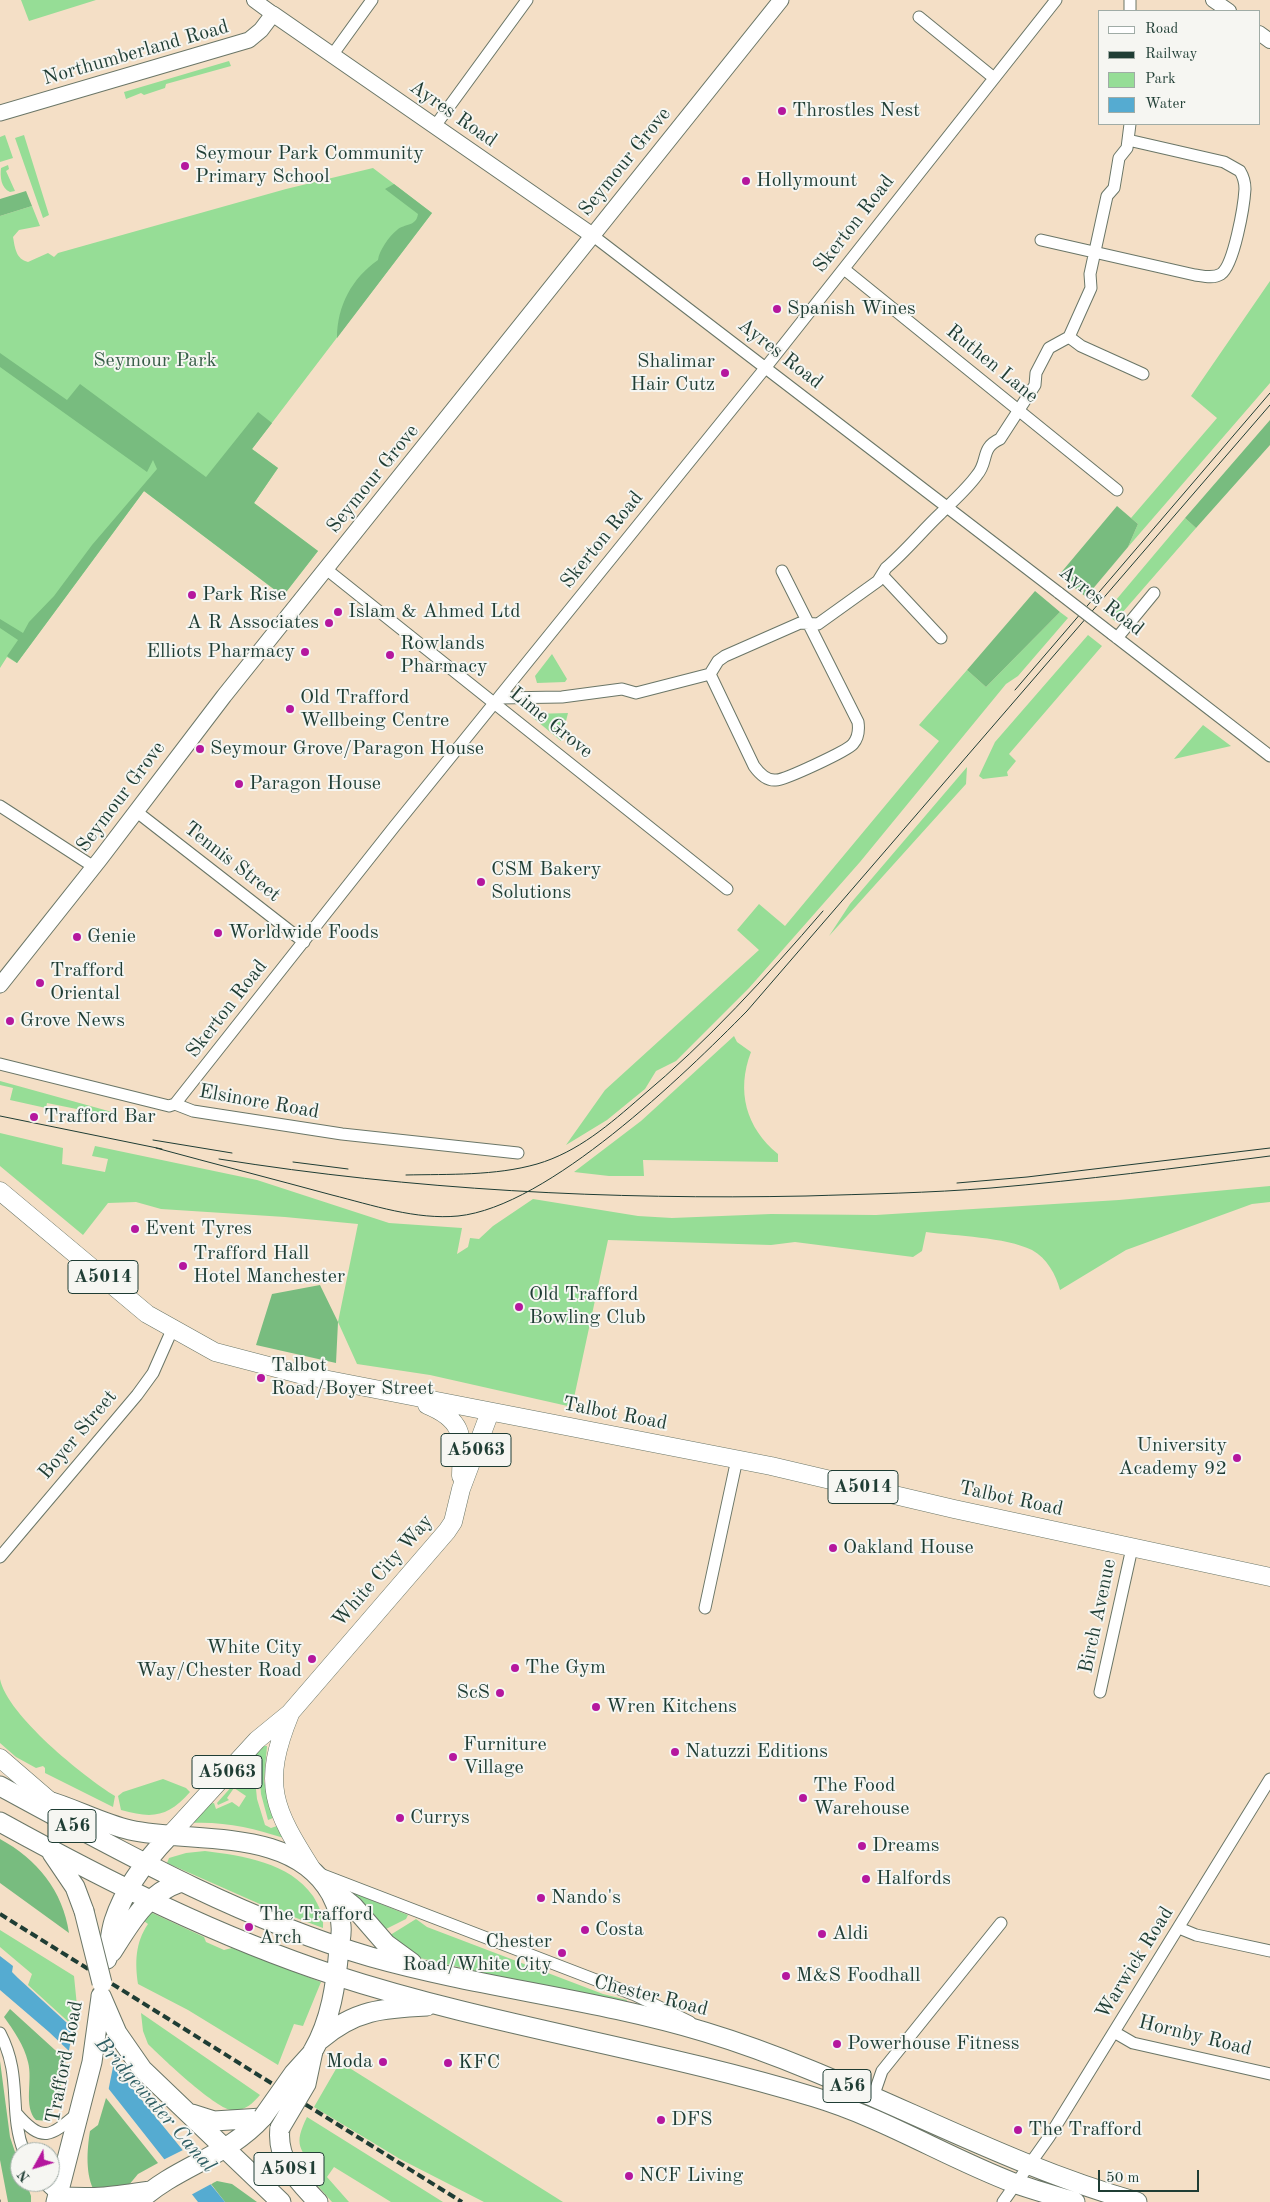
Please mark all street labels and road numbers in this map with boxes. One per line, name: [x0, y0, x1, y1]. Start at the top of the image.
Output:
street label: Northumberland Road: [40, 15, 232, 91]
street label: Ayres Road: [405, 75, 501, 153]
street label: Seymour Grove: [574, 103, 676, 221]
street label: Skerton Road: [808, 170, 900, 278]
street label: Ayres Road: [733, 313, 827, 395]
street label: Ruthen Lane: [941, 320, 1043, 408]
street label: Seymour Grove: [322, 420, 424, 538]
street label: Skerton Road: [556, 487, 648, 593]
street label: Ayres Road: [1054, 560, 1148, 642]
street label: Lime Grove: [505, 682, 597, 764]
street label: Seymour Grove: [71, 737, 171, 857]
street label: Tennis Street: [179, 817, 285, 907]
street label: Skerton Road: [181, 955, 273, 1063]
street label: Elsinore Road: [197, 1080, 321, 1124]
road number: A5014: [68, 1260, 138, 1294]
street label: Boyer Street: [34, 1385, 122, 1485]
street label: Talbot Road: [561, 1392, 669, 1436]
road number: A5063: [441, 1434, 511, 1466]
road number: A5014: [828, 1470, 898, 1504]
street label: Talbot Road: [957, 1476, 1065, 1522]
street label: White City Way: [328, 1510, 438, 1632]
street label: Birch Avenue: [1074, 1557, 1122, 1675]
road number: A5063: [192, 1755, 262, 1788]
road number: A56: [48, 1810, 96, 1842]
street label: Warwick Road: [1091, 1902, 1179, 2024]
street label: Chester Road: [591, 1970, 711, 2022]
street label: Trafford Road: [41, 1999, 89, 2125]
street label: Hornby Road: [1136, 2010, 1254, 2062]
road number: A56: [823, 2070, 871, 2102]
road number: A5081: [254, 2152, 324, 2186]

